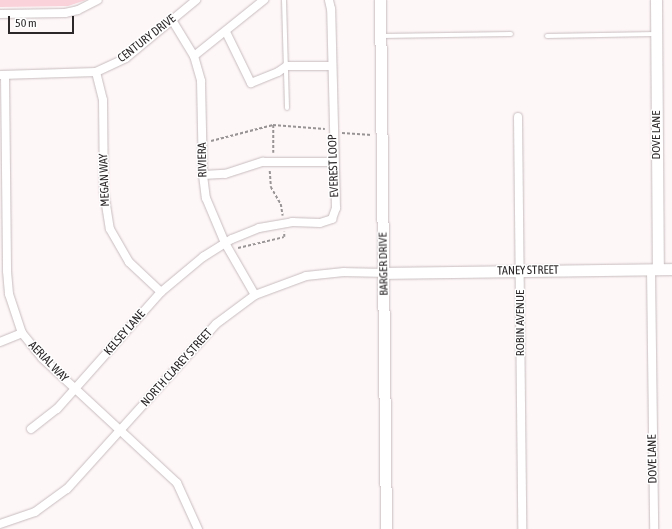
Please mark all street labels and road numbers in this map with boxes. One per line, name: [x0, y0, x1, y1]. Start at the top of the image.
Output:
street label: CENTURY DRIVE: [115, 12, 179, 66]
street label: DOVE LANE: [650, 111, 664, 159]
street label: EVEREST LOOP: [326, 134, 342, 198]
street label: RIVIERA: [195, 142, 211, 178]
street label: MEGAN WAY: [97, 153, 113, 207]
street label: BARGER DRIVE: [376, 232, 392, 296]
street label: TANEY STREET: [497, 263, 559, 279]
street label: ROBIN AVENUE: [514, 290, 528, 356]
street label: KELSEY LANE: [101, 307, 149, 359]
street label: NORTH CLAREY STREET: [138, 326, 216, 410]
street label: AERIAL WAY: [25, 339, 71, 385]
street label: DOVE LANE: [645, 434, 661, 484]

